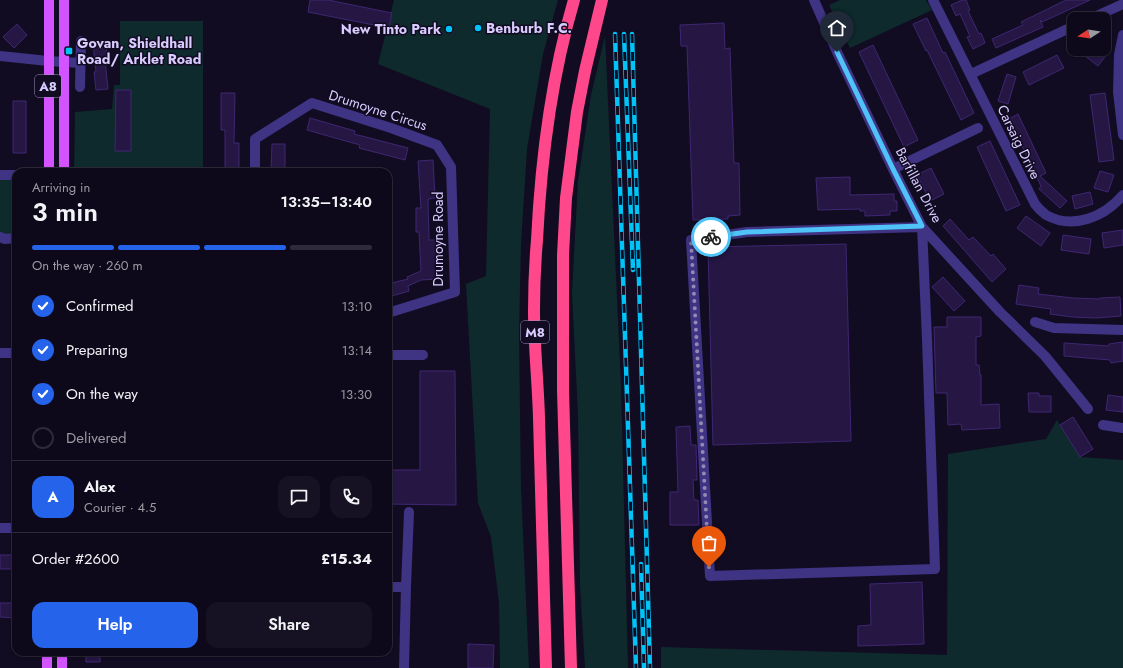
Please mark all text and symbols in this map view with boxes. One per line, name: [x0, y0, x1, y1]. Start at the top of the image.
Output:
pin: [820, 11, 854, 52]
north arrow: [1067, 12, 1111, 56]
map controls: [1067, 12, 1111, 56]
icon: home: [826, 17, 848, 39]
place label: Benburb F.C.: [486, 18, 572, 38]
place label: New Tinto Park: [341, 19, 441, 39]
marker: Benburb F.C.: [473, 23, 483, 33]
marker: New Tinto Park: [444, 24, 454, 34]
place label: Govan, Shieldhall Road/ Arklet Road: [77, 33, 201, 69]
marker: Govan, Shieldhall Road/ Arklet Road: [64, 46, 74, 56]
road number: A8: [35, 75, 61, 97]
street label: Drumoyne Circus: [326, 85, 430, 135]
street label: Carsaig Drive: [992, 101, 1046, 183]
street label: Barfillan Drive: [891, 144, 947, 226]
text: Arriving in: [32, 178, 90, 197]
text: 13:35–13:40: [281, 191, 372, 213]
street label: Drumoyne Road: [428, 191, 448, 287]
text: 3 min: [32, 193, 98, 231]
courier: [691, 217, 731, 257]
icon: bike: [700, 226, 722, 248]
text: On the way · 260 m: [32, 256, 143, 275]
icon: check: [32, 295, 54, 317]
text: Confirmed: [66, 295, 134, 317]
text: 13:10: [342, 297, 372, 316]
road number: M8: [521, 321, 549, 343]
icon: check: [32, 339, 54, 361]
text: Preparing: [66, 339, 128, 361]
text: 13:14: [342, 341, 372, 360]
icon: check: [32, 383, 54, 405]
text: On the way: [66, 383, 138, 405]
text: 13:30: [340, 385, 372, 404]
text: Delivered: [66, 427, 127, 449]
text: Alex: [84, 476, 115, 498]
button: chat: [278, 476, 320, 518]
button: phone: [330, 476, 372, 518]
text: A: [47, 486, 59, 508]
text: Courier · 4.5: [84, 498, 156, 517]
pin: [692, 526, 726, 567]
icon: bag: [698, 532, 720, 554]
text: Order #2600: [32, 548, 119, 570]
text: £15.34: [321, 548, 372, 570]
button: Help: [32, 602, 198, 648]
button: Share: [206, 602, 372, 648]

